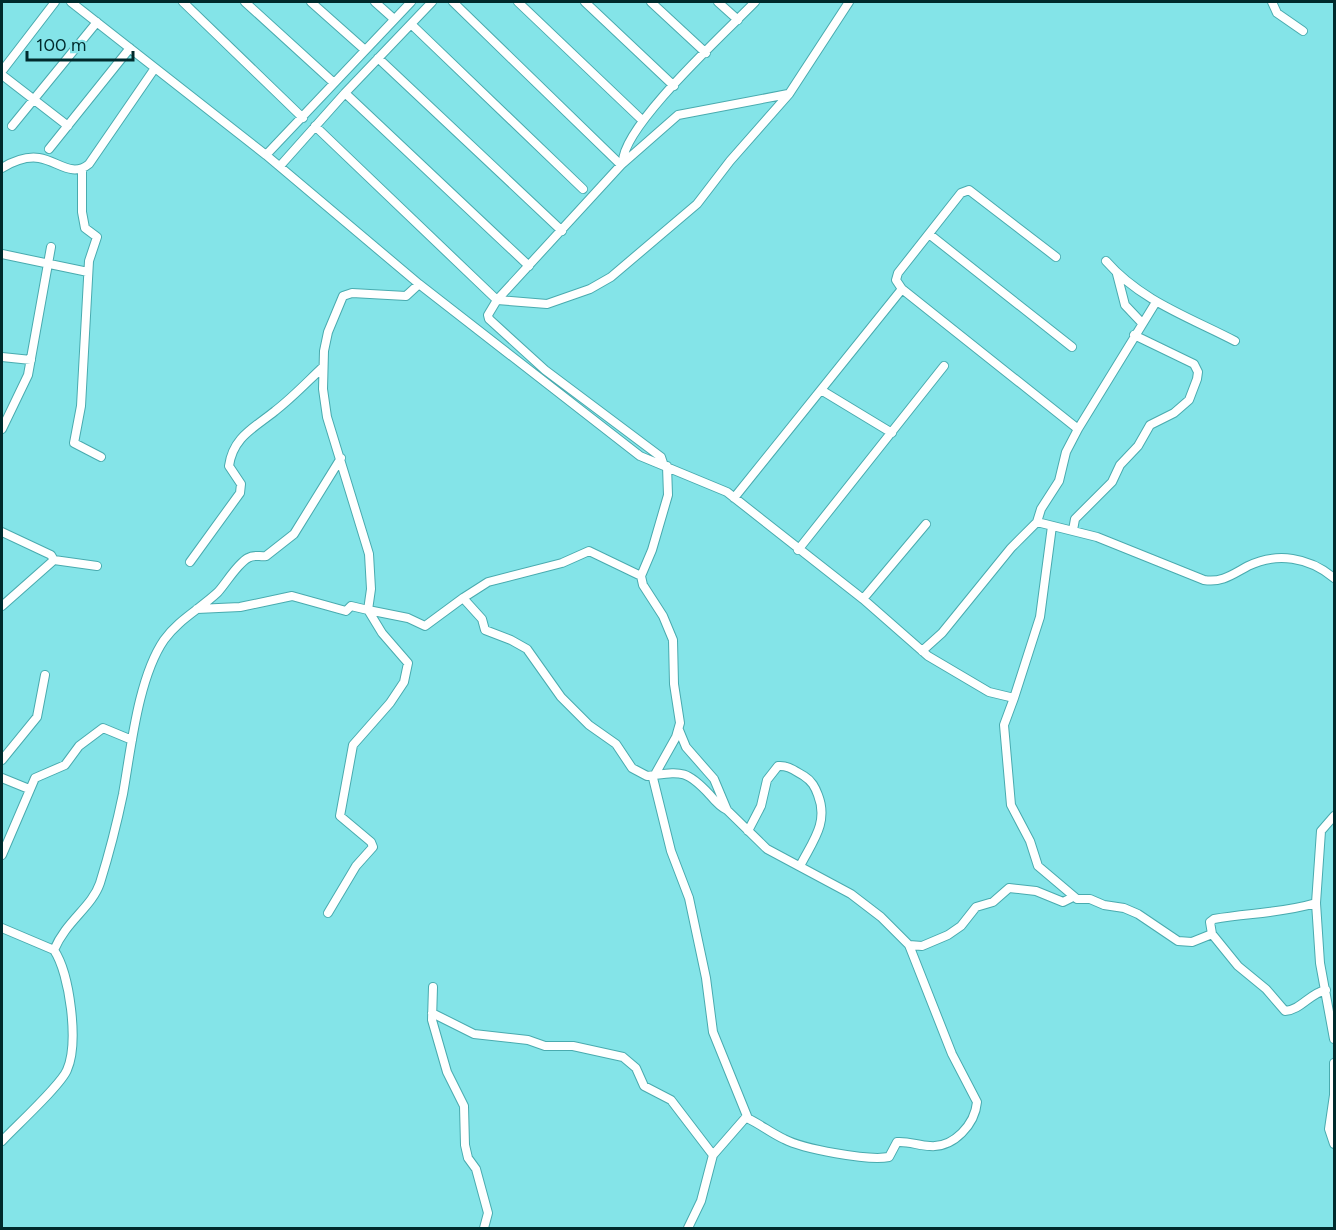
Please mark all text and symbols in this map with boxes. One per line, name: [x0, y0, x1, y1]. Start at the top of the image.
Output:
scale bar: [27, 24, 134, 62]
text: 100 m: [36, 34, 86, 56]

